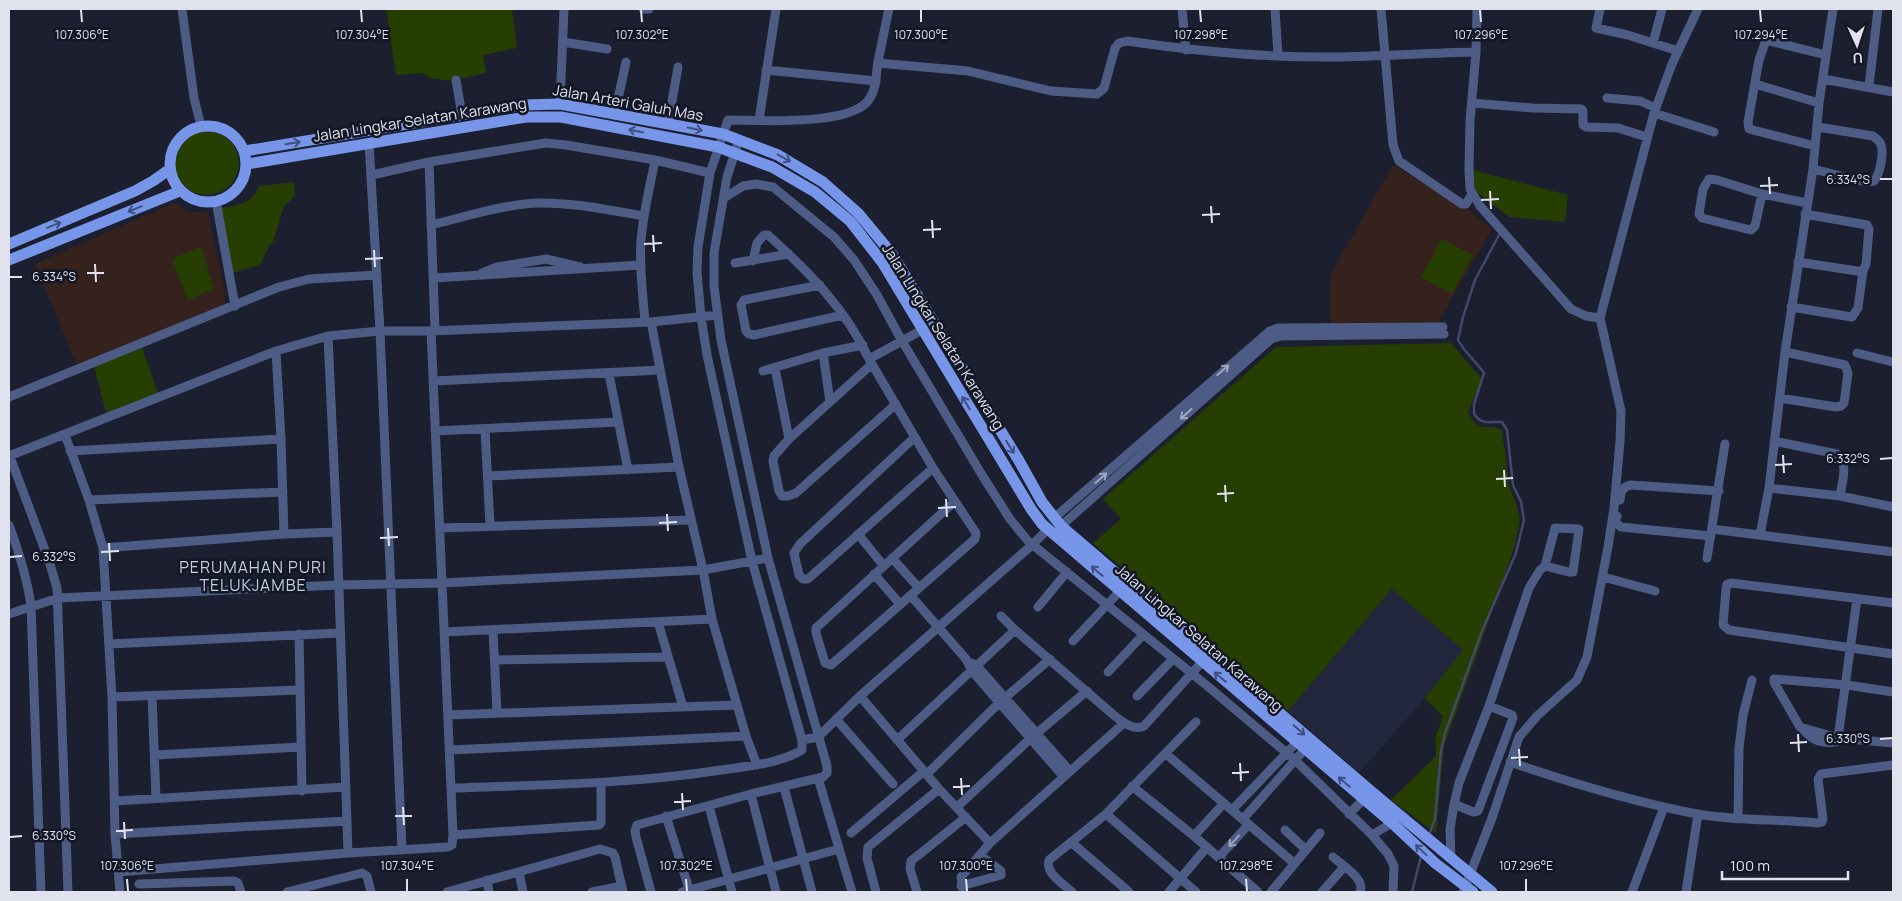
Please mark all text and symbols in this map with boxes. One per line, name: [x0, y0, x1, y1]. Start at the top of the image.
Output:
north arrow: [1832, 20, 1882, 70]
text: 107.306°E: [55, 26, 109, 43]
text: 107.304°E: [335, 26, 389, 43]
text: 107.302°E: [615, 26, 669, 43]
text: 107.300°E: [894, 26, 948, 43]
text: 107.298°E: [1174, 26, 1228, 43]
text: 107.296°E: [1454, 26, 1508, 43]
text: 107.294°E: [1734, 26, 1788, 43]
text: U: [1852, 49, 1863, 68]
street label: Jalan Arteri Galuh Mas: [551, 79, 705, 126]
street label: Jalan Lingkar Selatan Karawang: [312, 92, 528, 147]
one-way arrow: [686, 124, 702, 134]
one-way arrow: [628, 126, 644, 136]
one-way arrow: [284, 138, 300, 148]
one-way arrow: [776, 154, 790, 164]
text: 6.334°S: [1826, 171, 1870, 188]
one-way arrow: [128, 205, 143, 214]
one-way arrow: [46, 220, 61, 230]
street label: Jalan Lingkar Selatan Karawang: [877, 240, 1010, 434]
text: 6.334°S: [32, 268, 76, 285]
one-way arrow: [1216, 364, 1229, 376]
one-way arrow: [961, 397, 971, 411]
one-way arrow: [1180, 409, 1193, 420]
one-way arrow: [1005, 440, 1016, 454]
text: 6.332°S: [1826, 450, 1870, 467]
one-way arrow: [1094, 472, 1107, 483]
text: 6.332°S: [32, 548, 76, 565]
district label: PERUMAHAN PURI TELUKJAMBE: [179, 556, 327, 596]
street label: Jalan Lingkar Selatan Karawang: [1111, 559, 1288, 716]
one-way arrow: [1091, 566, 1104, 577]
one-way arrow: [1214, 672, 1227, 683]
one-way arrow: [1293, 724, 1306, 735]
text: 6.330°S: [1826, 730, 1870, 747]
one-way arrow: [1338, 777, 1351, 788]
text: 6.330°S: [32, 827, 76, 844]
one-way arrow: [1228, 834, 1240, 847]
one-way arrow: [1415, 844, 1428, 856]
scale bar: [1722, 848, 1848, 880]
text: 100 m: [1730, 855, 1770, 876]
text: 107.306°E: [100, 857, 154, 874]
text: 107.304°E: [380, 857, 434, 874]
text: 107.302°E: [659, 857, 713, 874]
text: 107.300°E: [939, 857, 993, 874]
text: 107.298°E: [1219, 857, 1273, 874]
text: 107.296°E: [1499, 857, 1553, 874]

